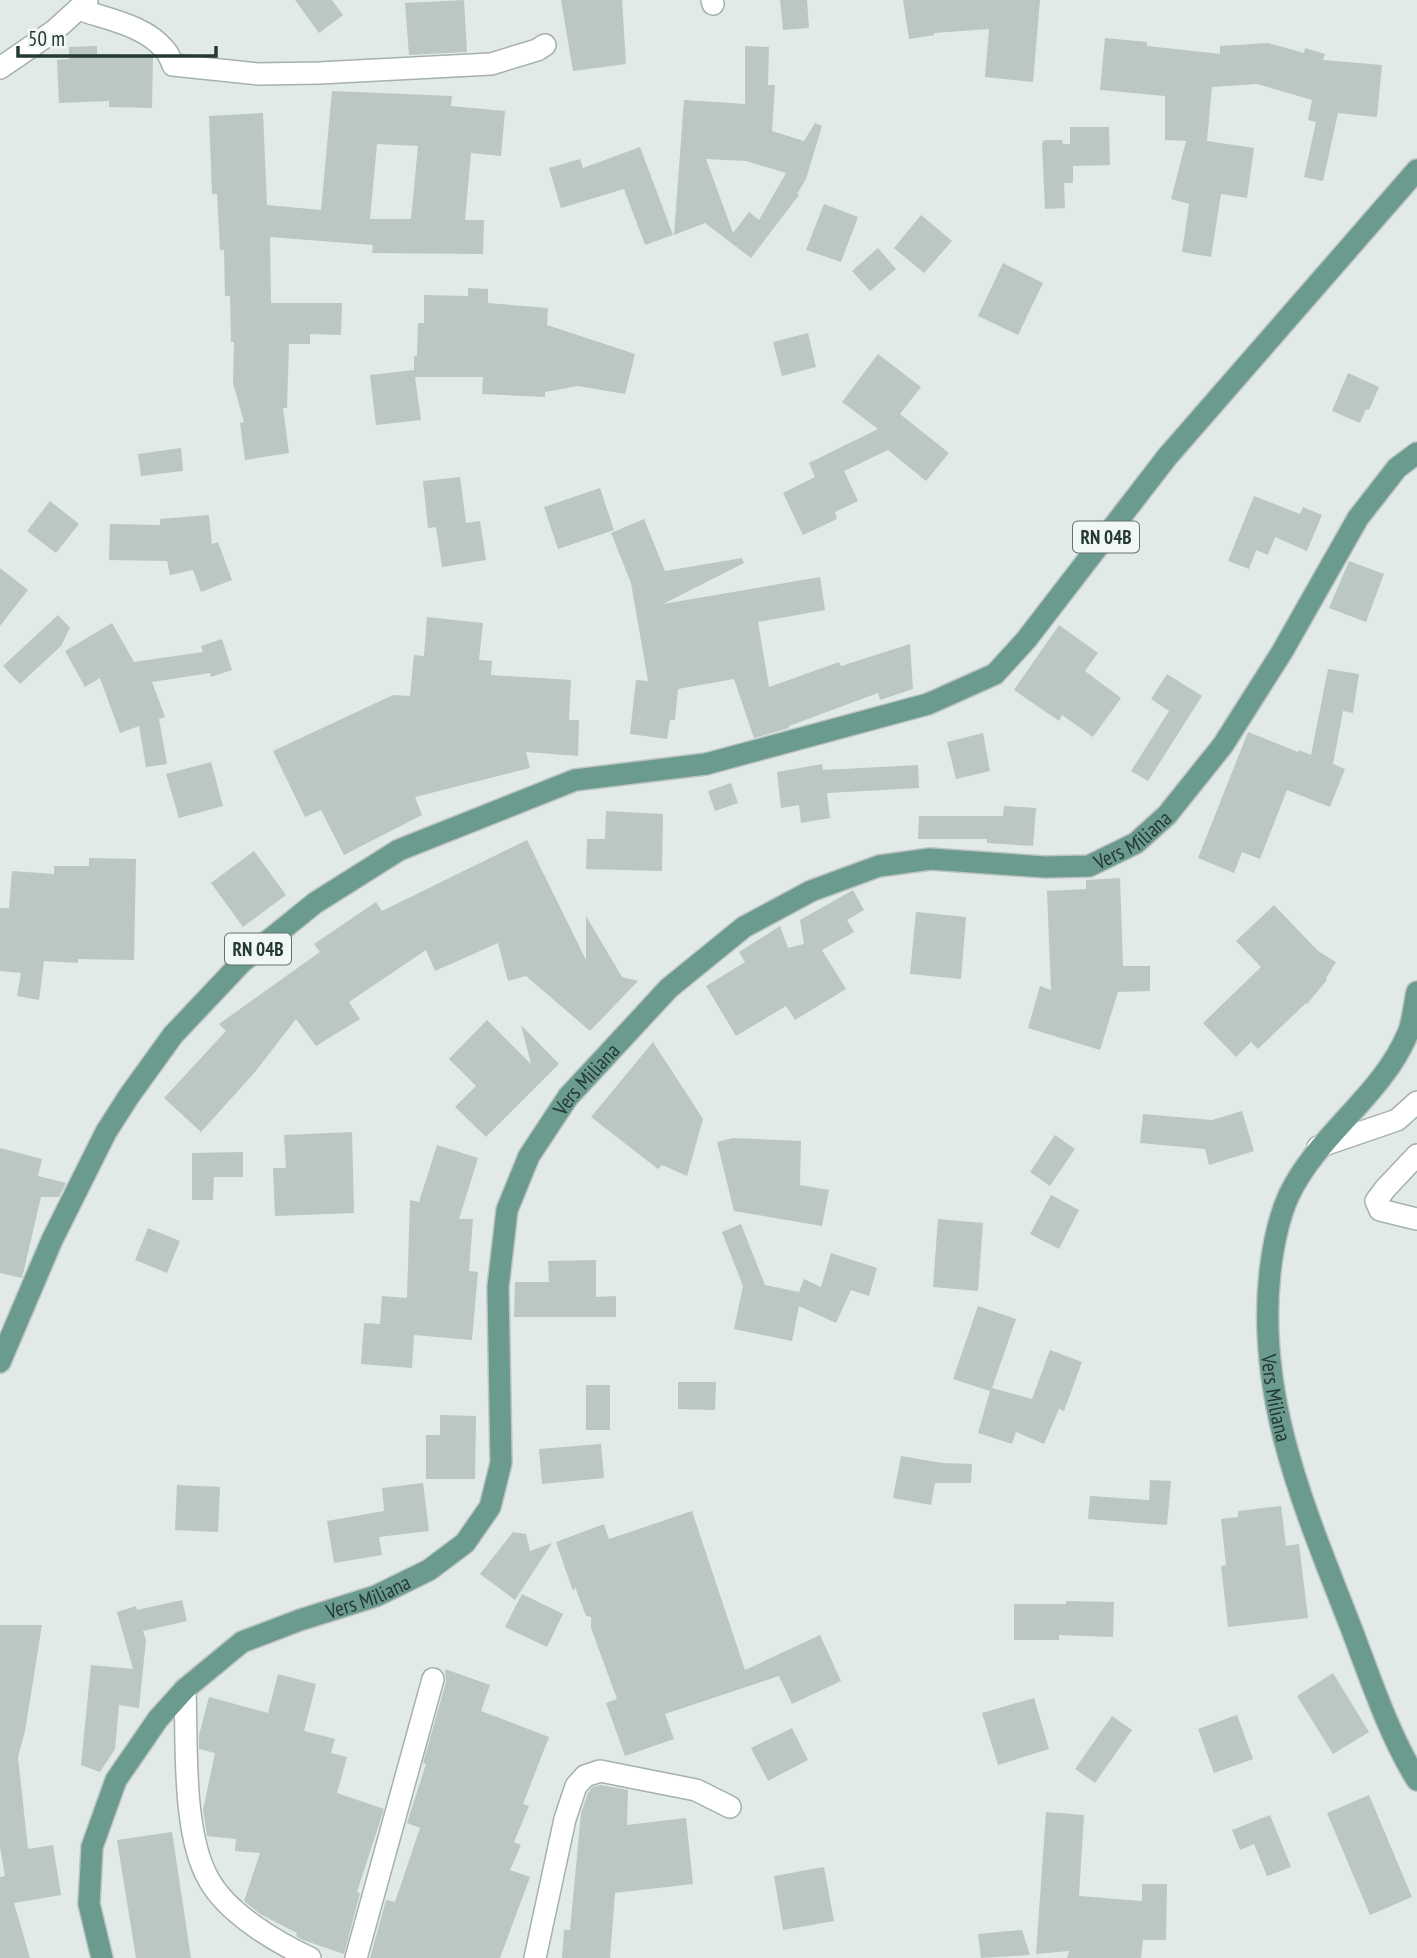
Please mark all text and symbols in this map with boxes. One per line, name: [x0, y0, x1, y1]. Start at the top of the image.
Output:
scale bar: [18, 14, 215, 58]
text: 50 m: [28, 25, 65, 52]
road number: RN 04B: [1073, 522, 1139, 552]
street label: Vers Miliana: [1088, 804, 1177, 876]
road number: RN 04B: [225, 934, 291, 965]
street label: Vers Miliana: [546, 1037, 625, 1121]
street label: Vers Miliana: [1256, 1352, 1298, 1444]
street label: Vers Miliana: [321, 1568, 415, 1625]

